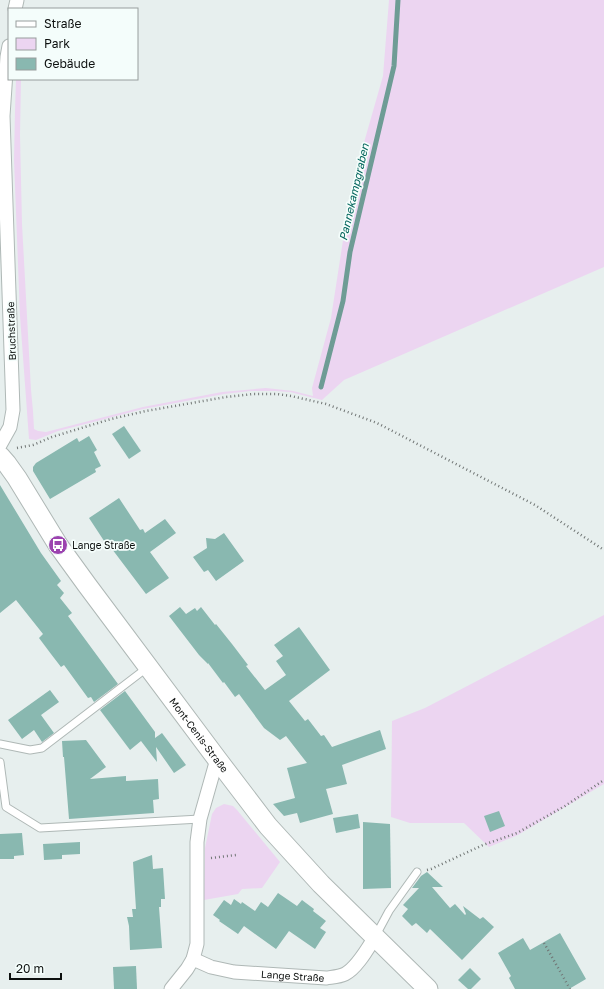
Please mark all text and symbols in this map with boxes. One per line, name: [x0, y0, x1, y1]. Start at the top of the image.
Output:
legend: [8, 8, 138, 80]
text: Straße: [44, 16, 82, 31]
text: Park: [44, 36, 70, 51]
text: Gebäude: [44, 56, 95, 71]
water label: Pannekampgraben: [336, 141, 372, 242]
street label: Bruchstraße: [4, 301, 18, 360]
bus stop icon: Lange Straße: [47, 534, 69, 556]
place label: Lange Straße: [72, 539, 135, 551]
street label: Mont-Cenis-Straße: [167, 695, 231, 775]
scale bar: [10, 955, 61, 981]
text: 20 m: [16, 961, 44, 976]
street label: Lange Straße: [261, 968, 325, 984]

